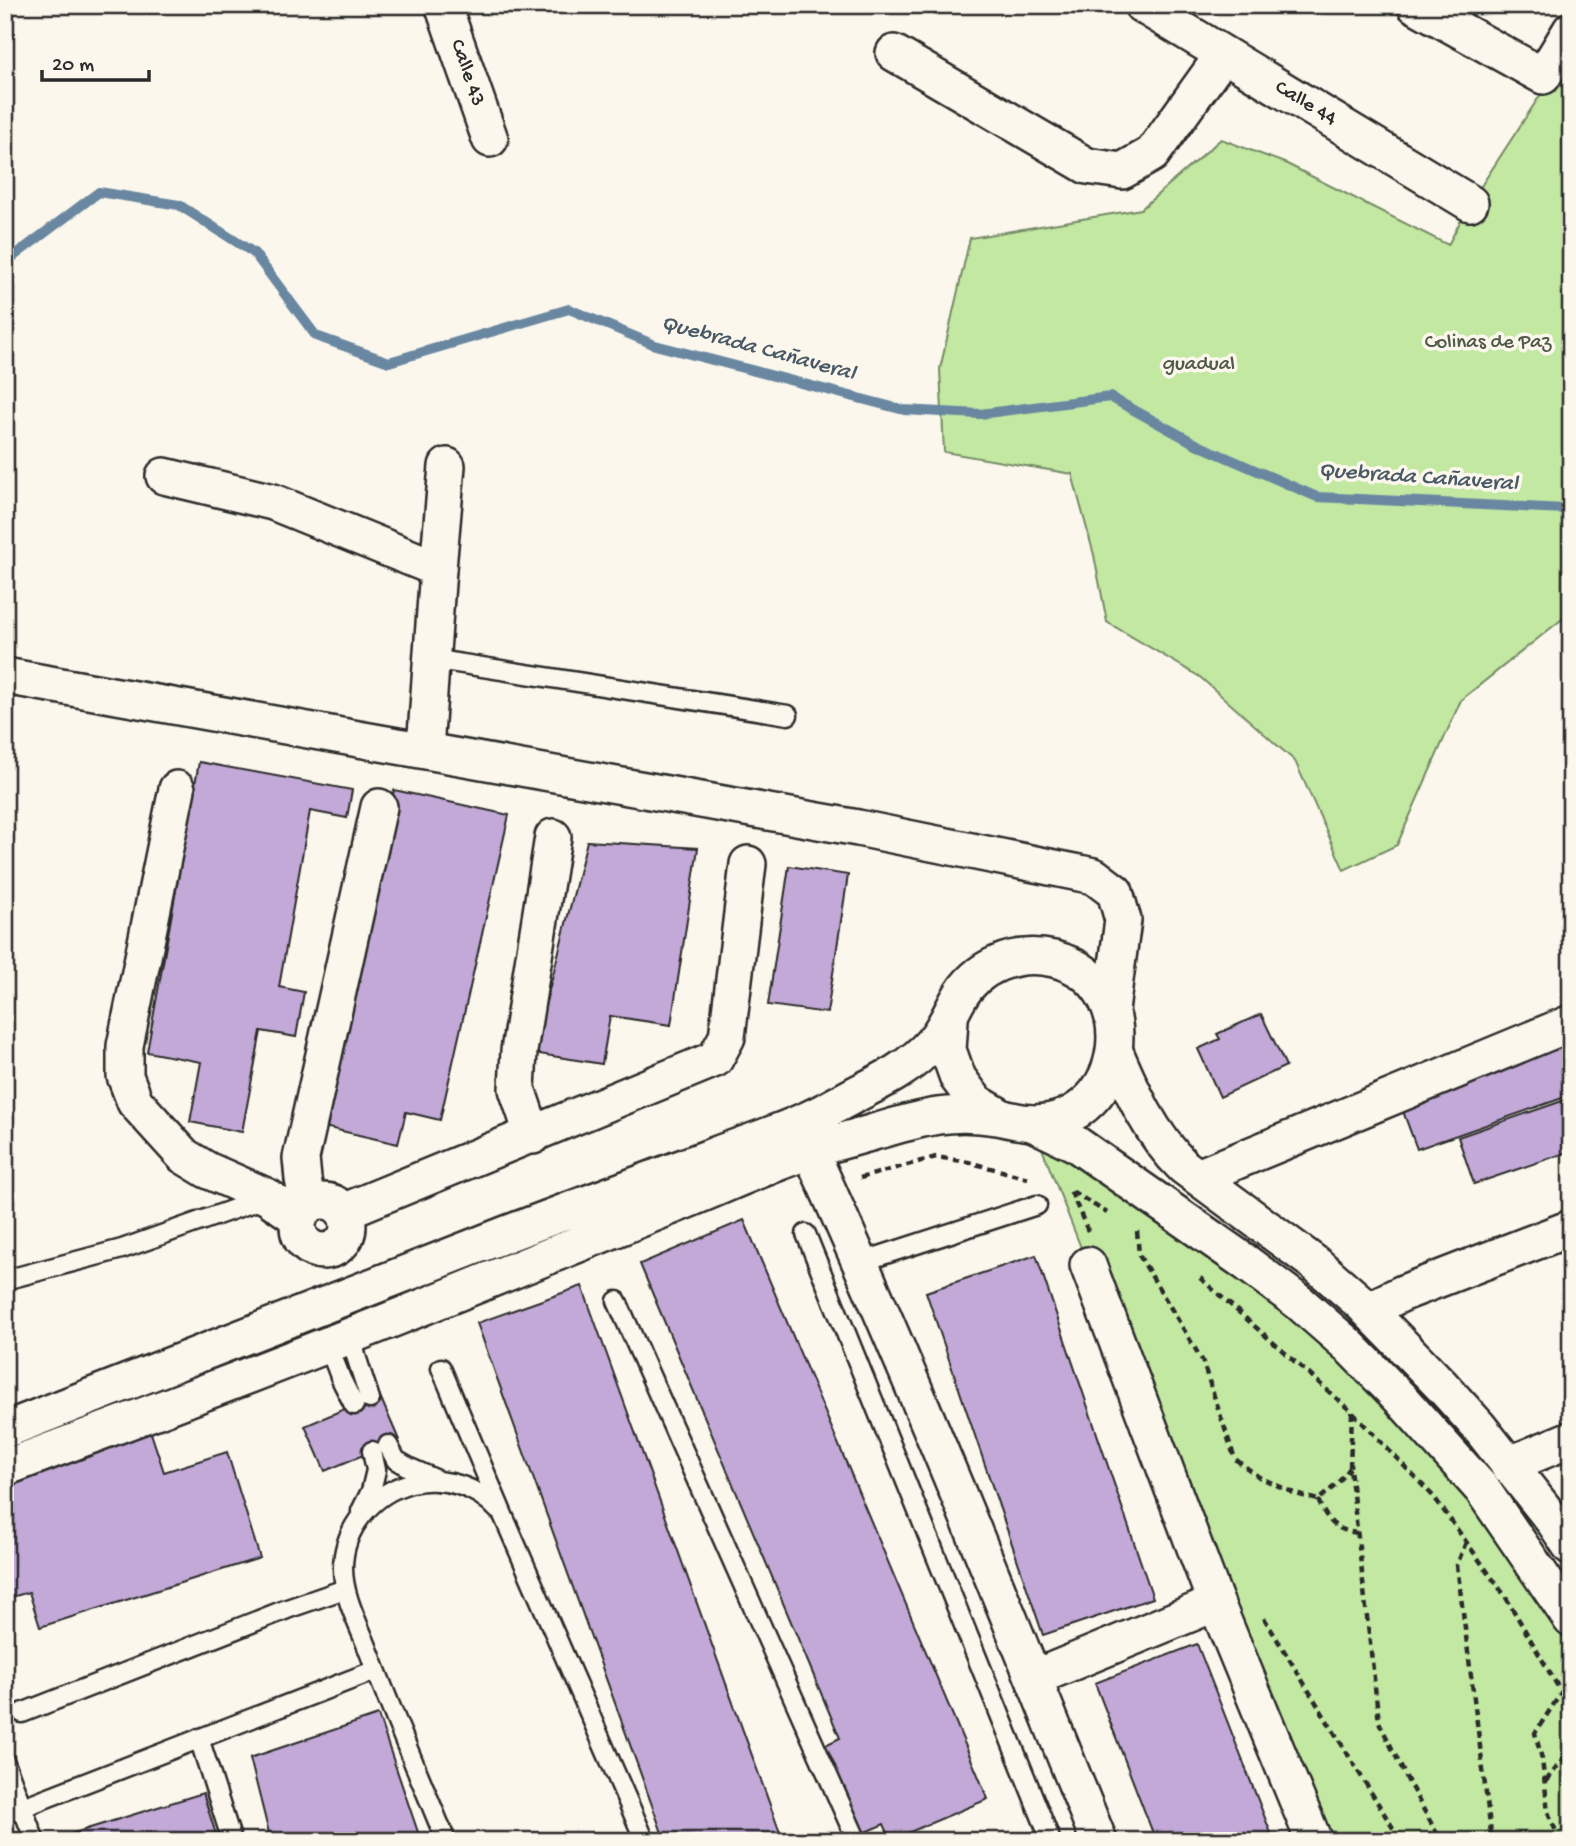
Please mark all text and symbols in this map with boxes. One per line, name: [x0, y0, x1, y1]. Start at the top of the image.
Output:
street label: Calle 43: [444, 36, 490, 110]
scale bar: [42, 38, 149, 82]
text: 20 m: [52, 54, 94, 79]
street label: Calle 44: [1270, 75, 1341, 132]
water label: Quebrada Cañaveral: [658, 310, 860, 388]
park label: Colinas de Paz: [1425, 331, 1552, 356]
park label: guadual: [1163, 353, 1235, 378]
water label: Quebrada Cañaveral: [1317, 458, 1521, 499]

